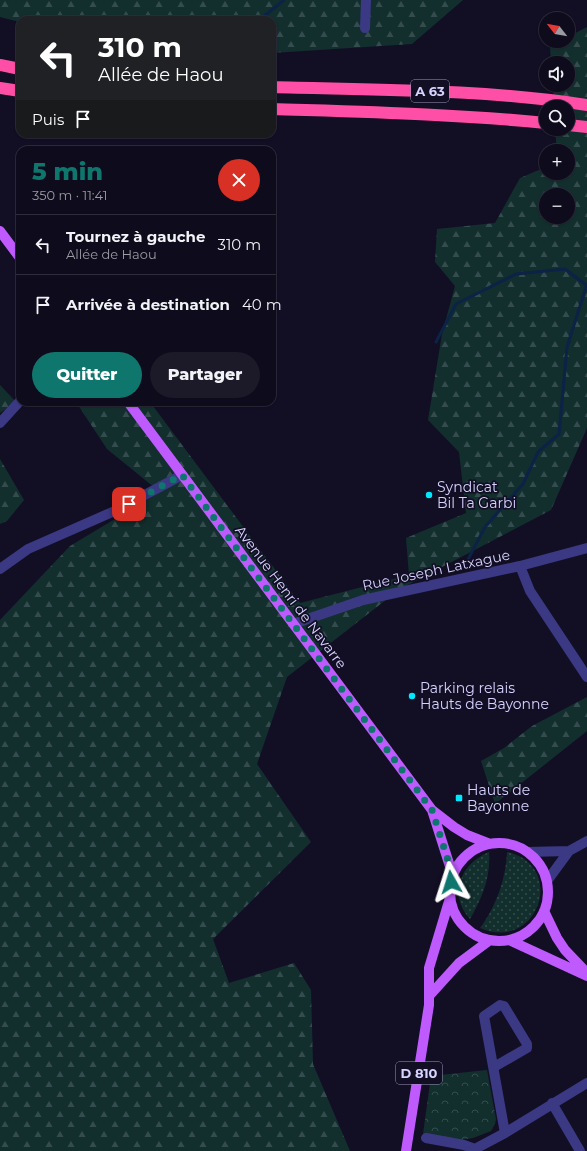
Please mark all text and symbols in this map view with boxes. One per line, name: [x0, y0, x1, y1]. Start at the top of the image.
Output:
north arrow: [539, 12, 575, 48]
map controls: [539, 12, 575, 224]
text: 310 m: [98, 30, 182, 64]
icon: left: [32, 32, 84, 84]
button: sound: [539, 56, 575, 92]
text: Allée de Haou: [98, 64, 223, 86]
road number: A 63: [411, 80, 449, 102]
button: search: [539, 100, 575, 136]
icon: arrive: [72, 108, 94, 130]
text: Puis: [32, 110, 64, 129]
button: +: [539, 144, 575, 180]
text: 5 min: [32, 157, 103, 186]
button: close: [218, 159, 260, 201]
text: 350 m · 11:41: [32, 187, 108, 203]
button: −: [539, 188, 575, 224]
text: Tournez à gauche: [66, 227, 205, 246]
icon: left: [32, 234, 54, 256]
text: 310 m: [217, 235, 261, 254]
text: Allée de Haou: [66, 246, 157, 262]
icon: arrive: [32, 294, 54, 316]
text: Arrivée à destination: [66, 295, 230, 314]
text: 40 m: [242, 295, 282, 314]
button: Quitter: [32, 352, 142, 398]
button: Partager: [150, 352, 260, 398]
place label: Syndicat Bil Ta Garbi: [437, 478, 516, 512]
pin: [112, 487, 146, 521]
marker: Syndicat Bil Ta Garbi: [424, 490, 434, 500]
icon: arrive: [118, 493, 140, 515]
street label: Avenue Henri de Navarre: [231, 522, 351, 672]
street label: Rue Joseph Latxague: [360, 546, 512, 594]
place label: Parking relais Hauts de Bayonne: [420, 679, 549, 713]
marker: Parking relais Hauts de Bayonne: [407, 691, 417, 701]
place label: Hauts de Bayonne: [467, 781, 530, 815]
marker: Hauts de Bayonne: [454, 793, 464, 803]
position arrow: [430, 861, 472, 903]
road number: D 810: [396, 1062, 442, 1084]

